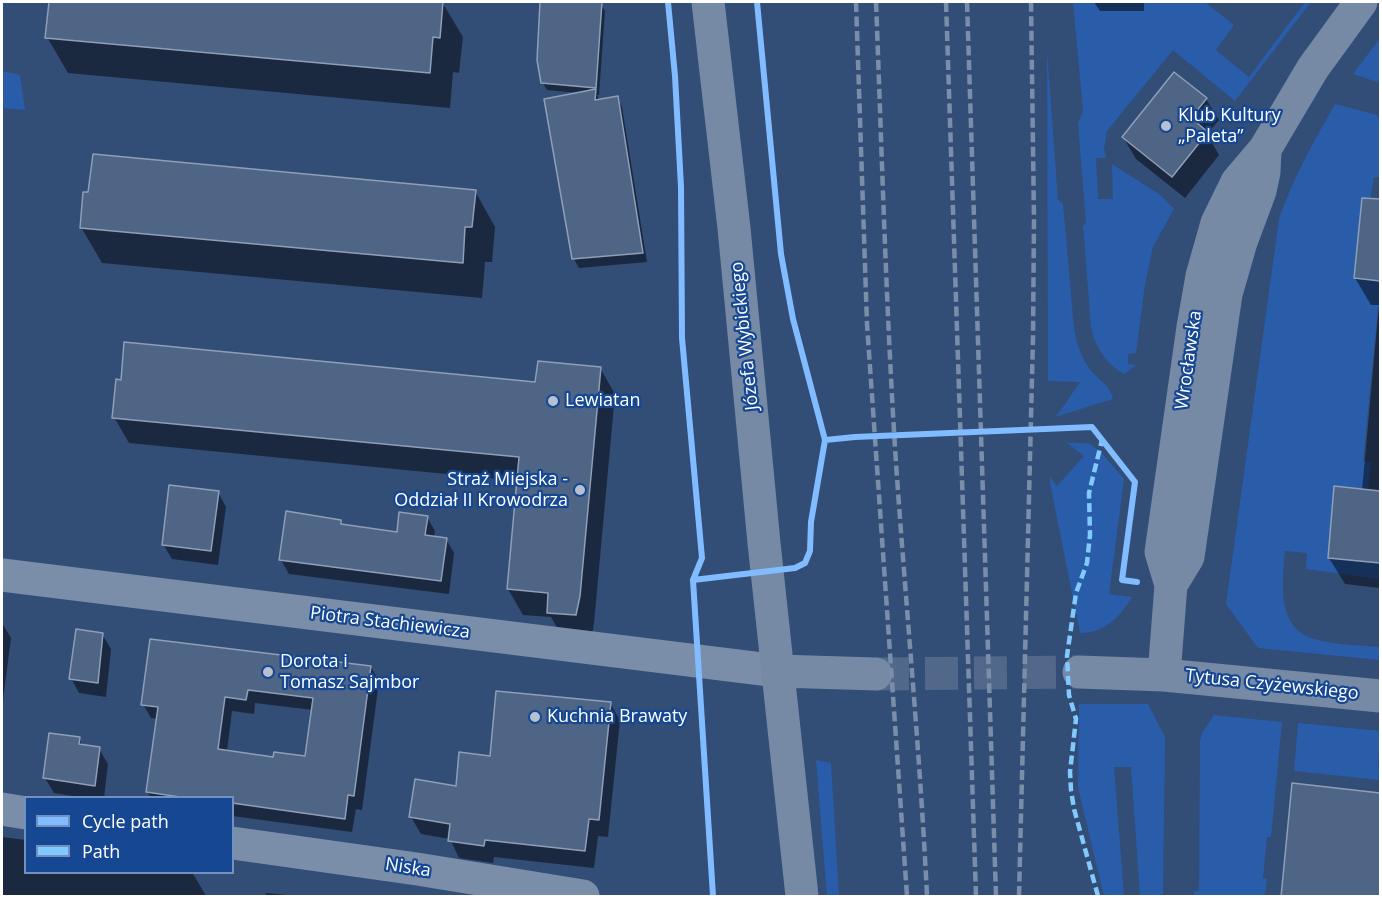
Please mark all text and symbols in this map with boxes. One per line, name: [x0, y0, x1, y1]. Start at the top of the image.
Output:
place label: Klub Kultury „Paleta”: [1178, 105, 1281, 148]
marker: Klub Kultury „Paleta”: [1159, 119, 1173, 133]
street label: Józefa Wybickiego: [726, 261, 764, 411]
street label: Wrocławska: [1171, 309, 1207, 411]
place label: Lewiatan: [565, 390, 640, 412]
marker: Lewiatan: [546, 394, 560, 408]
place label: Straż Miejska - Oddział II Krowodrza: [394, 469, 568, 512]
marker: Straż Miejska - Oddział II Krowodrza: [573, 483, 587, 497]
street label: Piotra Stachiewicza: [309, 602, 471, 644]
place label: Dorota i Tomasz Sajmbor: [280, 651, 419, 694]
marker: Dorota i Tomasz Sajmbor: [261, 665, 275, 679]
street label: Tytusa Czyżewskiego: [1184, 665, 1360, 705]
place label: Kuchnia Brawaty: [547, 706, 687, 728]
marker: Kuchnia Brawaty: [528, 710, 542, 724]
legend: [24, 796, 234, 874]
text: Cycle path: [82, 809, 169, 833]
text: Path: [82, 839, 120, 863]
street label: Niska: [384, 854, 432, 882]

